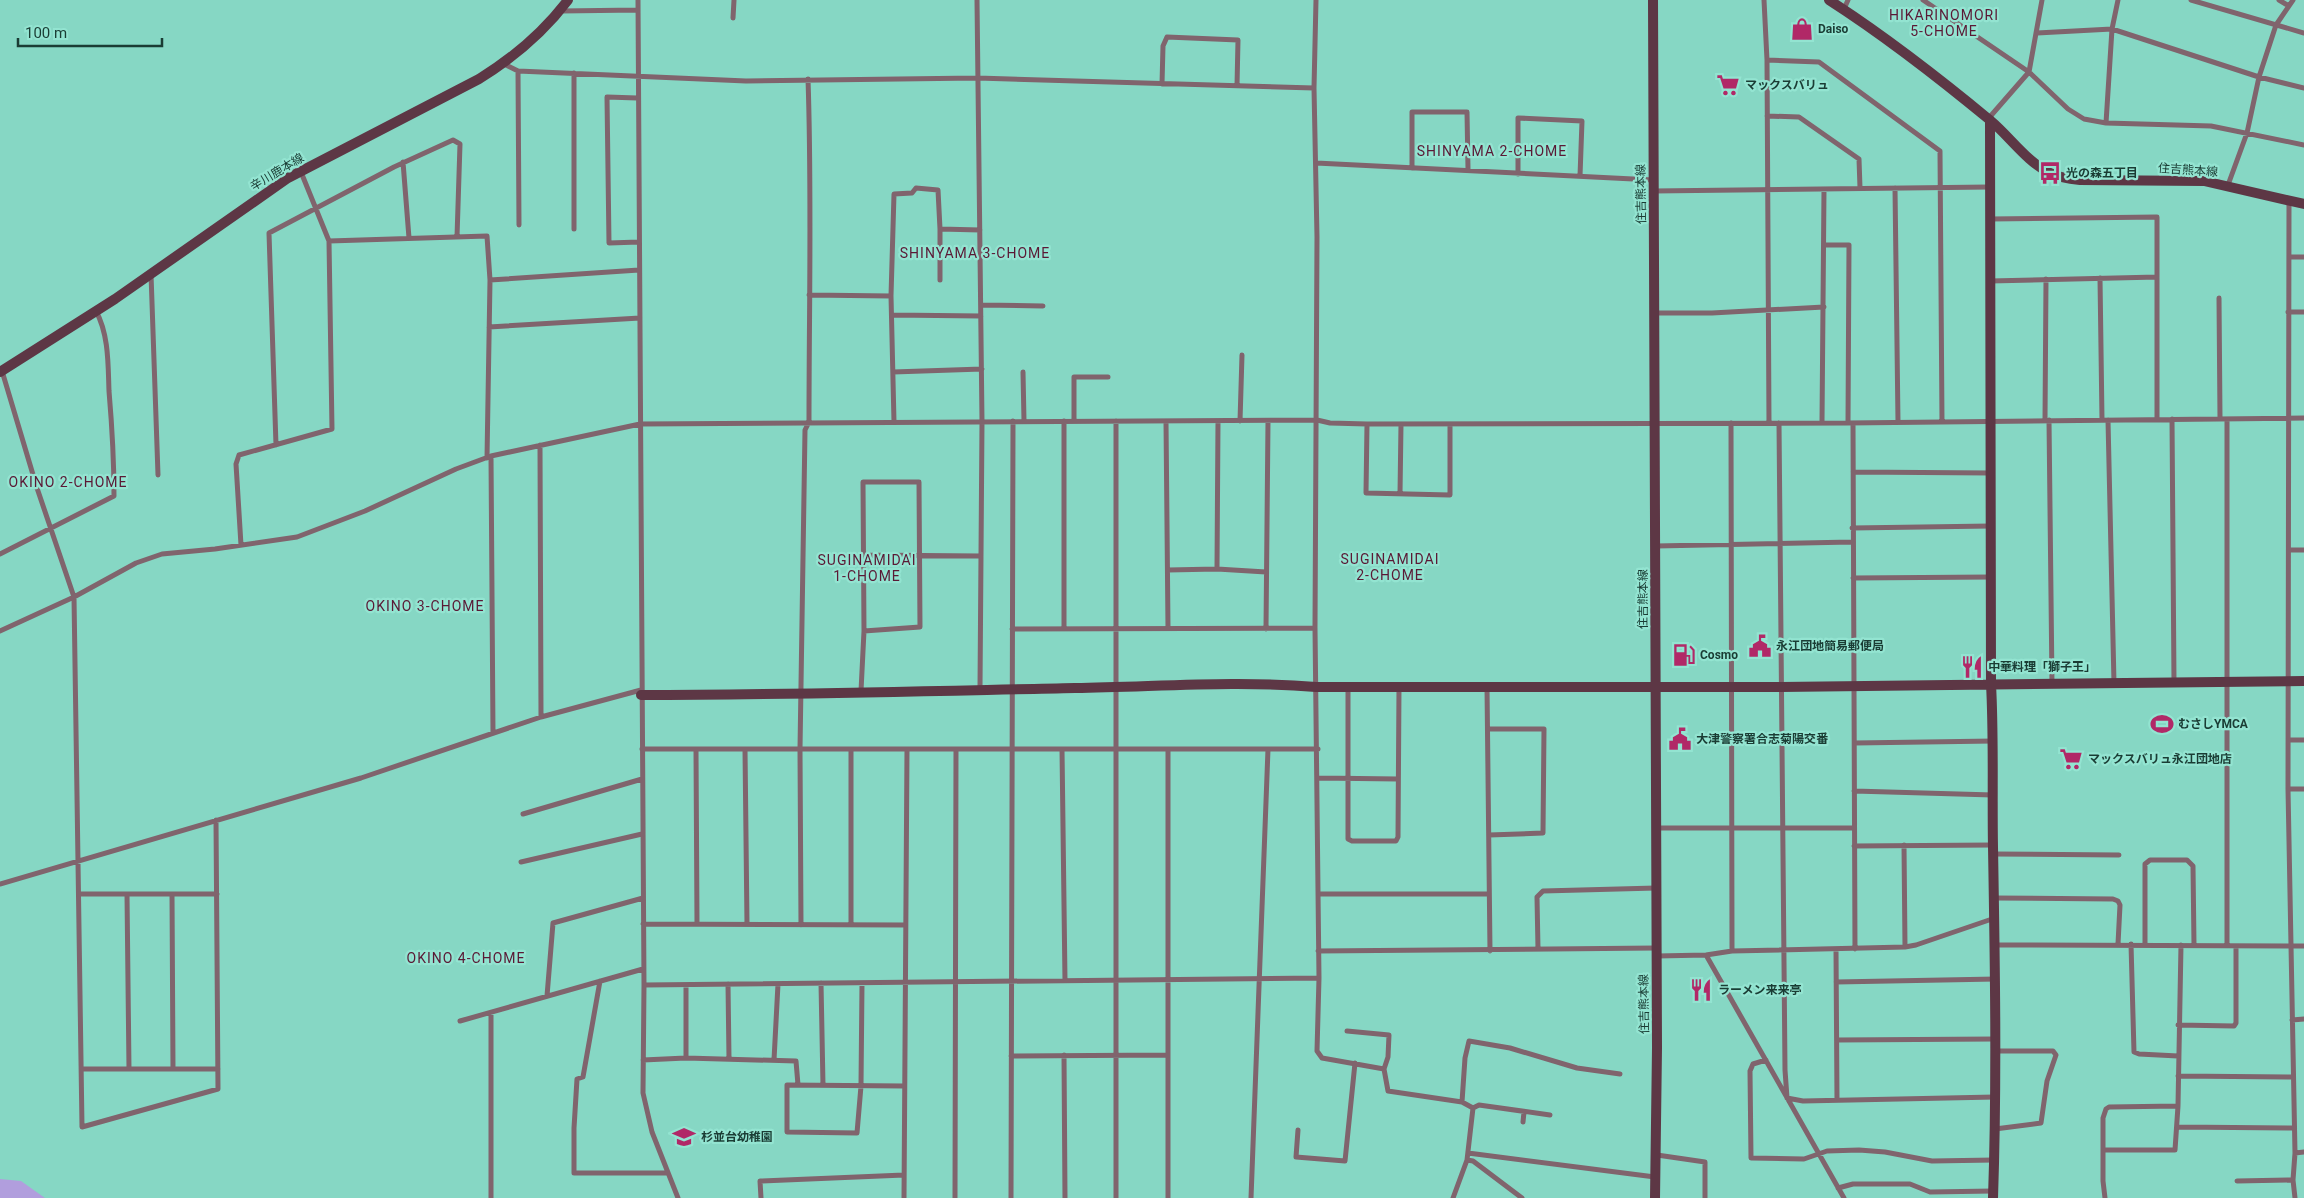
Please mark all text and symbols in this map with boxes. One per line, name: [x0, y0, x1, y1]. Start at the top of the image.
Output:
district label: HIKARINOMORI 5-CHOME: [1889, 7, 1999, 39]
scale bar: [18, 15, 161, 47]
shop icon: Daiso: [1789, 16, 1815, 42]
place label: Daiso: [1818, 22, 1849, 36]
text: 100 m: [25, 24, 67, 42]
supermarket icon: マックスバリュ: [1715, 72, 1741, 98]
place label: マックスバリュ: [1745, 78, 1829, 92]
district label: SHINYAMA 2-CHOME: [1417, 143, 1567, 159]
street label: 辛川鹿本線: [248, 151, 306, 193]
bus stop icon: 光の森五丁目: [2037, 160, 2063, 186]
street label: 住吉熊本線: [2158, 161, 2218, 179]
street label: 住吉熊本線: [1633, 164, 1649, 224]
place label: 光の森五丁目: [2066, 166, 2138, 180]
district label: SHINYAMA 3-CHOME: [900, 245, 1050, 261]
district label: OKINO 2-CHOME: [9, 474, 127, 490]
district label: SUGINAMIDAI 2-CHOME: [1341, 551, 1440, 583]
district label: SUGINAMIDAI 1-CHOME: [818, 552, 917, 584]
street label: 住吉熊本線: [1636, 569, 1650, 629]
district label: OKINO 3-CHOME: [366, 598, 484, 614]
public building icon: 永江団地簡易郵便局: [1747, 633, 1773, 659]
place label: 永江団地簡易郵便局: [1776, 639, 1884, 653]
fuel station icon: Cosmo: [1671, 642, 1697, 668]
place label: Cosmo: [1700, 648, 1738, 662]
restaurant icon: 中華料理「獅子王」: [1959, 654, 1985, 680]
place label: 中華料理「獅子王」: [1988, 660, 2096, 674]
sports icon: むさしYMCA: [2149, 711, 2175, 737]
place label: むさしYMCA: [2178, 717, 2249, 731]
public building icon: 大津警察署合志菊陽交番: [1667, 726, 1693, 752]
place label: 大津警察署合志菊陽交番: [1696, 732, 1829, 746]
supermarket icon: マックスバリュ永江団地店: [2058, 746, 2084, 772]
place label: マックスバリュ永江団地店: [2088, 752, 2232, 766]
district label: OKINO 4-CHOME: [407, 950, 525, 966]
street label: 住吉熊本線: [1636, 974, 1652, 1034]
restaurant icon: ラーメン来来亭: [1688, 977, 1714, 1003]
place label: ラーメン来来亭: [1718, 983, 1802, 997]
school or university icon: 杉並台幼稚園: [671, 1124, 697, 1150]
place label: 杉並台幼稚園: [701, 1130, 773, 1144]

